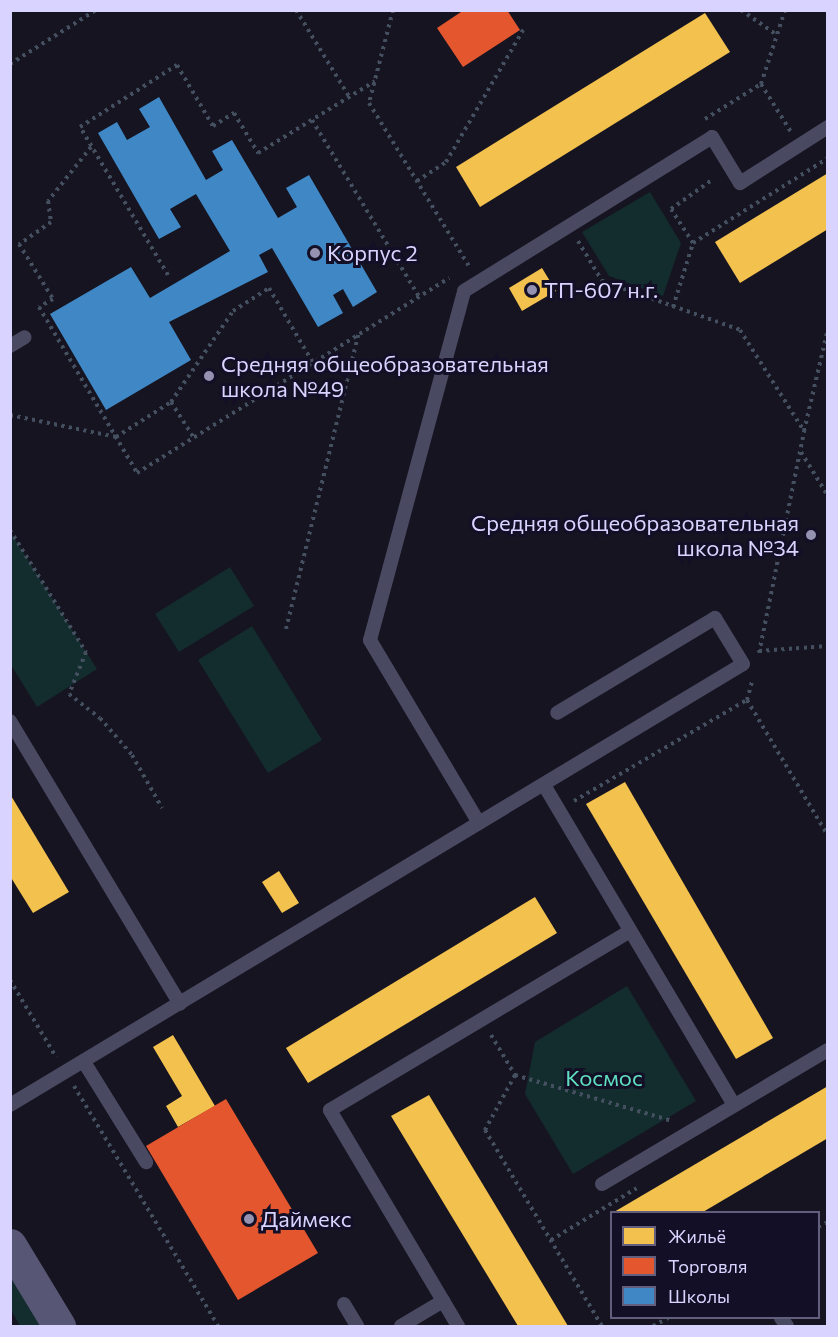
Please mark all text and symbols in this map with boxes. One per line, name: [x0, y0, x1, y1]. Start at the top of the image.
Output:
place label: Корпус 2: [327, 240, 418, 266]
marker: Корпус 2: [308, 246, 322, 260]
place label: ТП-607 н.г.: [544, 277, 658, 303]
marker: ТП-607 н.г.: [525, 283, 539, 297]
place label: Средняя общеобразовательная школа №49: [221, 350, 549, 402]
marker: Средняя общеобразовательная школа №49: [202, 369, 216, 383]
place label: Средняя общеобразовательная школа №34: [471, 509, 799, 560]
marker: Средняя общеобразовательная школа №34: [804, 528, 818, 542]
park label: Космос: [565, 1065, 643, 1091]
place label: Даймекс: [261, 1206, 352, 1232]
legend: [610, 1211, 820, 1319]
marker: Даймекс: [242, 1212, 256, 1226]
text: Жильё: [668, 1225, 726, 1247]
text: Торговля: [668, 1255, 747, 1277]
text: Школы: [668, 1285, 730, 1307]

